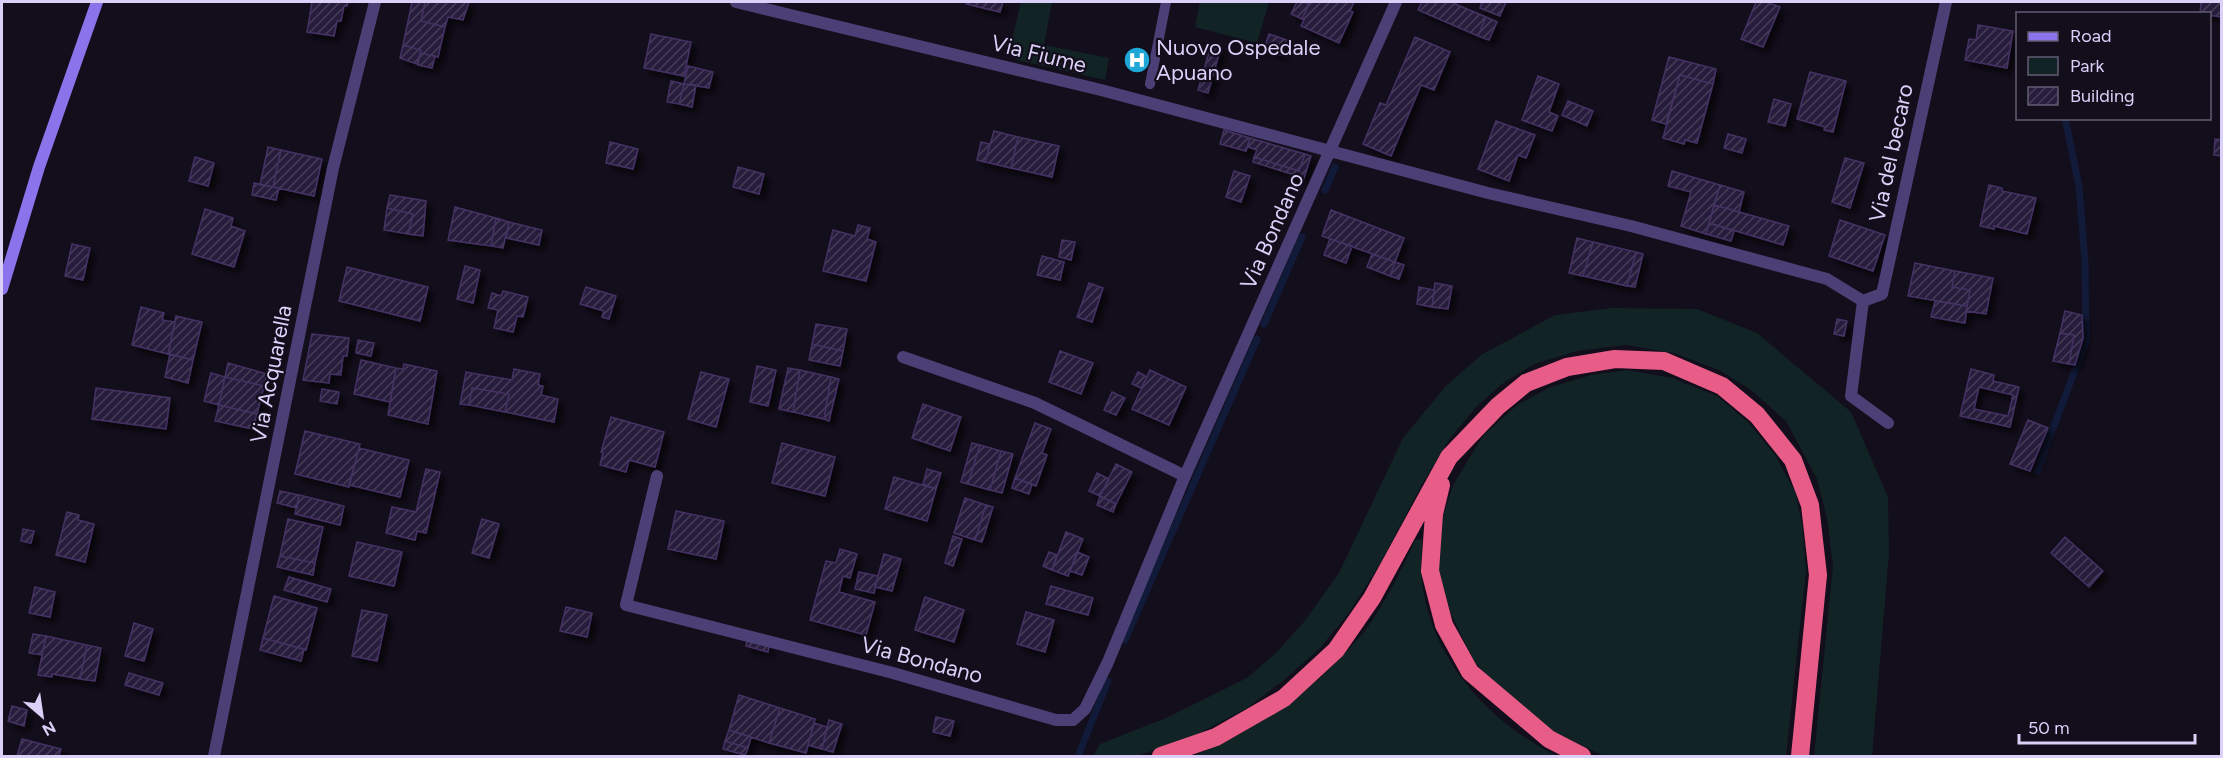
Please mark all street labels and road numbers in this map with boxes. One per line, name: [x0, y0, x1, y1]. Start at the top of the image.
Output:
street label: Via Fiume: [989, 29, 1089, 79]
street label: Via del becaro: [1863, 82, 1919, 224]
street label: Via Bondano: [1234, 169, 1310, 293]
street label: Via Acquarella: [244, 303, 298, 445]
street label: Via Bondano: [858, 631, 986, 689]

